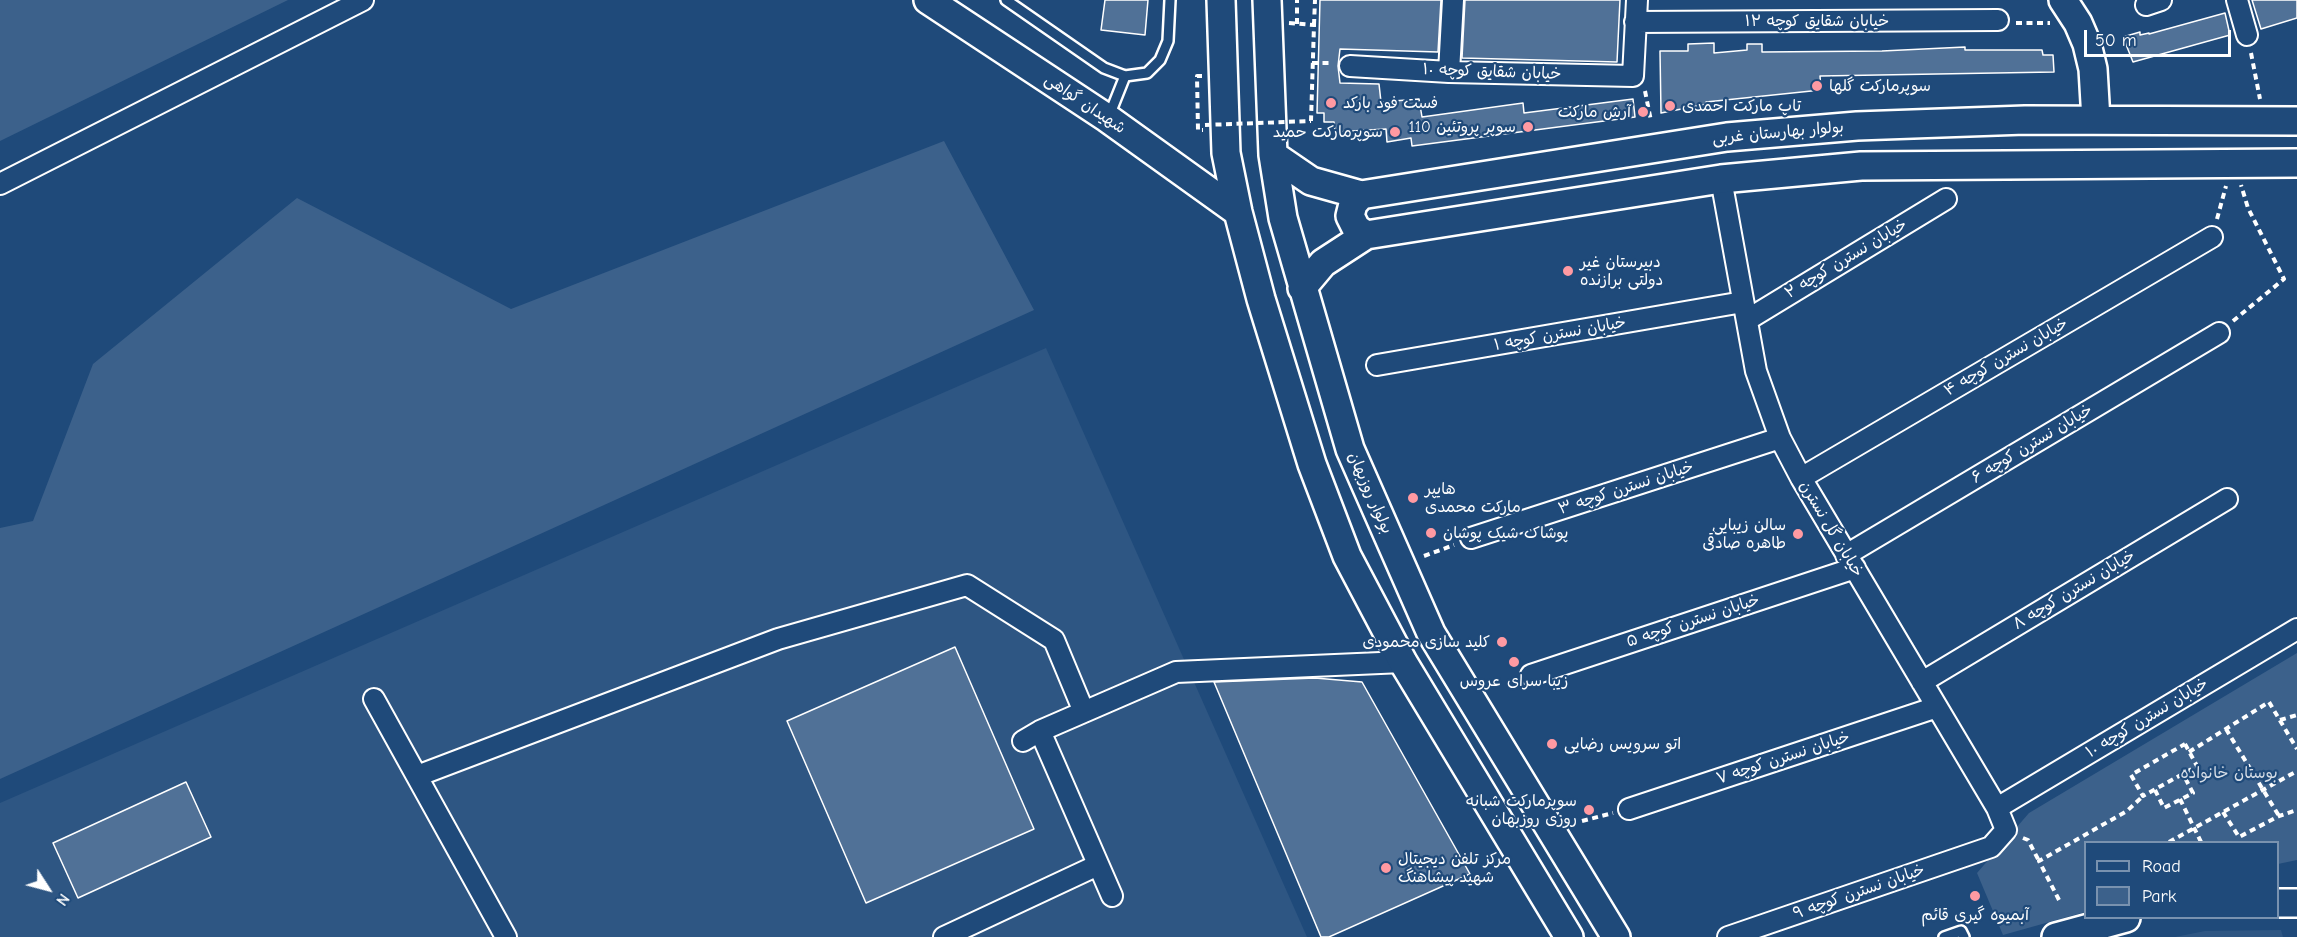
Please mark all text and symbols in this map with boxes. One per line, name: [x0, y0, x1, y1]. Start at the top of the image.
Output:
street label: خیابان شقایق کوچه ۱۲: [1745, 11, 1889, 31]
scale bar: [2087, 18, 2234, 56]
text: 50 m: [2095, 30, 2137, 51]
street label: خیابان شقایق کوچه ۱۰: [1422, 60, 1562, 84]
street label: شهیدان گواهی: [1041, 70, 1129, 138]
place label: سوپرمارکت گلها: [1829, 76, 1931, 96]
marker: سوپرمارکت گلها: [1810, 79, 1824, 93]
place label: فست فود بارکد: [1343, 93, 1438, 113]
marker: فست فود بارکد: [1324, 96, 1338, 110]
place label: تاپ مارکت احمدی: [1682, 96, 1801, 116]
marker: تاپ مارکت احمدی: [1663, 99, 1677, 113]
place label: آرش مارکت: [1558, 102, 1631, 122]
marker: آرش مارکت: [1636, 105, 1650, 119]
place label: سوپر پروتئین 110: [1408, 117, 1516, 137]
street label: بولوار بهارستان غربی: [1712, 118, 1844, 148]
marker: سوپر پروتئین 110: [1521, 120, 1535, 134]
place label: سوپرمارکت حمید: [1273, 122, 1383, 142]
marker: سوپرمارکت حمید: [1388, 125, 1402, 139]
street label: خیابان نسترن کوچه ۲: [1782, 215, 1910, 303]
place label: دبیرستان غیر دولتی برازنده: [1580, 252, 1663, 290]
marker: دبیرستان غیر دولتی برازنده: [1561, 264, 1575, 278]
street label: خیابان نسترن کوچه ۱: [1492, 313, 1628, 355]
street label: خیابان نسترن کوچه ۴: [1941, 314, 2071, 400]
street label: خیابان نسترن کوچه ۶: [1968, 400, 2096, 488]
street label: بولوار روزبهان: [1343, 449, 1397, 537]
street label: خیابان نسترن کوچه ۳: [1556, 457, 1696, 519]
street label: خیابان گل نسترن: [1795, 478, 1867, 580]
place label: هایپر مارکت محمدی: [1425, 479, 1521, 517]
marker: هایپر مارکت محمدی: [1406, 491, 1420, 505]
place label: سالن زیبایی طاهره صادقی: [1702, 515, 1786, 553]
place label: پوشاک شیک پوشان: [1443, 523, 1569, 543]
marker: پوشاک شیک پوشان: [1424, 526, 1438, 540]
marker: سالن زیبایی طاهره صادقی: [1791, 527, 1805, 541]
street label: خیابان نسترن کوچه ۸: [2009, 546, 2139, 634]
street label: خیابان نسترن کوچه ۵: [1624, 590, 1762, 652]
place label: کلید سازی محمودی: [1363, 632, 1490, 652]
marker: کلید سازی محمودی: [1495, 635, 1509, 649]
marker: زیبا سرای عروس: [1507, 655, 1521, 669]
place label: زیبا سرای عروس: [1460, 671, 1568, 691]
street label: خیابان نسترن کوچه ۱۰: [2082, 674, 2212, 762]
street label: خیابان نسترن کوچه ۷: [1714, 727, 1852, 789]
place label: اتو سرویس رضایی: [1564, 734, 1681, 754]
marker: اتو سرویس رضایی: [1545, 737, 1559, 751]
park label: بوستان خانواده: [2180, 763, 2278, 783]
place label: سوپرمارکت شبانه روزی روزبهان: [1466, 791, 1577, 829]
marker: سوپرمارکت شبانه روزی روزبهان: [1582, 803, 1596, 817]
legend: [2084, 841, 2279, 919]
place label: مرکز تلفن دیجیتال شهید پیشاهنگ: [1398, 849, 1511, 887]
text: Road: [2142, 856, 2181, 877]
north arrow: [18, 859, 78, 919]
street label: خیابان نسترن کوچه ۹: [1791, 860, 1927, 924]
marker: مرکز تلفن دیجیتال شهید پیشاهنگ: [1379, 861, 1393, 875]
text: Park: [2142, 886, 2176, 907]
marker: آبمیوه گیری قائم: [1968, 889, 1982, 903]
text: N: [52, 890, 73, 909]
place label: آبمیوه گیری قائم: [1921, 905, 2029, 925]

